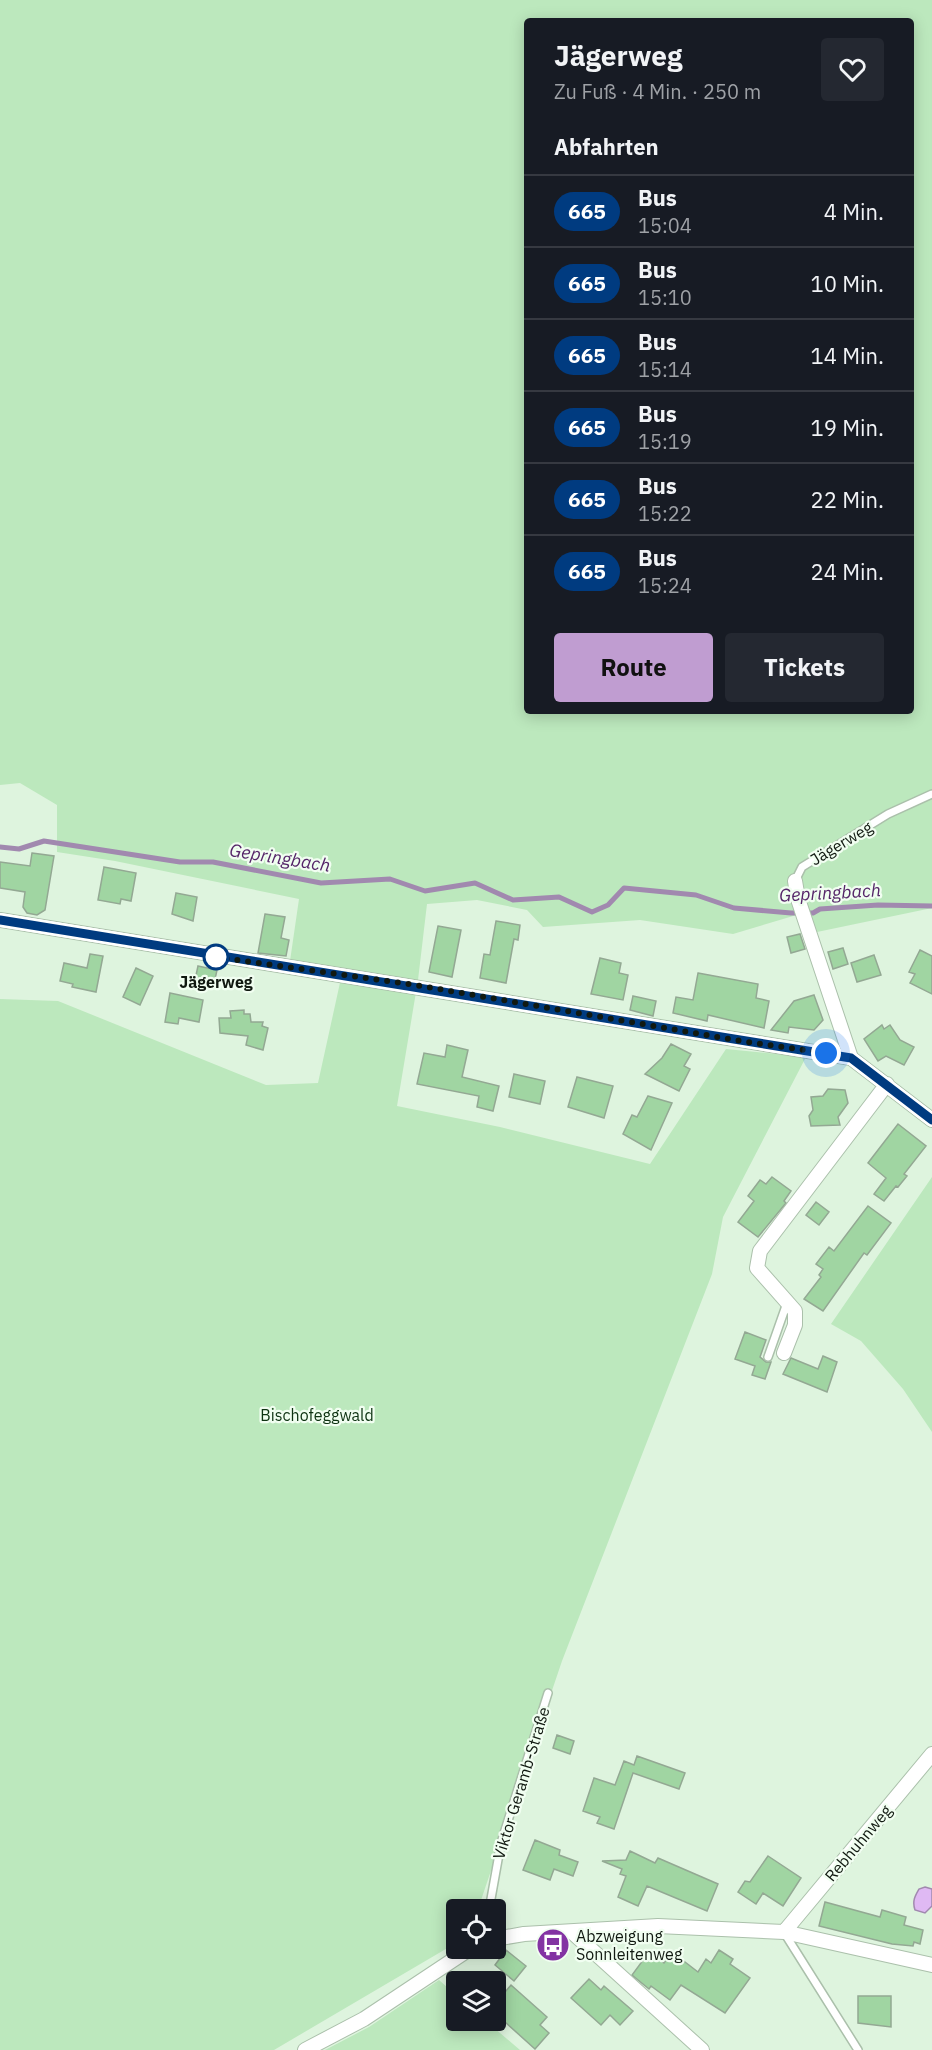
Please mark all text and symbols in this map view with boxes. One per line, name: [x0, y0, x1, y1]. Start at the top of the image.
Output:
text: Jägerweg: [554, 37, 683, 74]
button: heart: [821, 38, 884, 101]
text: Zu Fuß · 4 Min. · 250 m: [554, 78, 761, 105]
text: Abfahrten: [554, 132, 659, 161]
text: Bus: [638, 183, 677, 212]
text: 665: [568, 197, 606, 225]
text: 4 Min.: [824, 197, 884, 226]
text: 15:04: [638, 212, 692, 239]
text: Bus: [638, 255, 677, 284]
text: 665: [568, 269, 606, 297]
text: 10 Min.: [811, 269, 884, 298]
text: 15:10: [638, 284, 692, 311]
text: Bus: [638, 327, 677, 356]
text: 665: [568, 341, 606, 369]
text: 14 Min.: [811, 341, 884, 370]
text: 15:14: [638, 356, 692, 383]
text: Bus: [638, 399, 677, 428]
text: 665: [568, 413, 606, 441]
text: 19 Min.: [811, 413, 884, 442]
text: 15:19: [638, 428, 692, 455]
text: Bus: [638, 471, 677, 500]
text: 665: [568, 485, 606, 513]
text: 22 Min.: [811, 485, 884, 514]
text: 15:22: [638, 500, 692, 527]
text: Bus: [638, 543, 677, 572]
text: 665: [568, 557, 606, 585]
text: 24 Min.: [811, 557, 884, 586]
text: 15:24: [638, 572, 692, 599]
button: Route: [554, 633, 713, 702]
button: Tickets: [725, 633, 884, 702]
street label: Jägerweg: [806, 816, 876, 869]
water label: Gepringbach: [228, 838, 332, 877]
water label: Gepringbach: [779, 878, 881, 907]
marker: Jägerweg: [203, 944, 229, 970]
place label: Jägerweg: [179, 972, 253, 992]
your location: [811, 1038, 841, 1068]
park label: Bischofeggwald: [260, 1405, 374, 1425]
street label: Viktor Geramb-Straße: [488, 1704, 554, 1862]
street label: Rebhuhnweg: [820, 1800, 896, 1885]
map controls: [446, 1899, 506, 2031]
button: locate: [446, 1899, 506, 1959]
place label: Abzweigung Sonnleitenweg: [576, 1926, 683, 1964]
bus stop icon: Abzweigung Sonnleitenweg: [535, 1927, 571, 1963]
button: layers: [446, 1971, 506, 2031]

